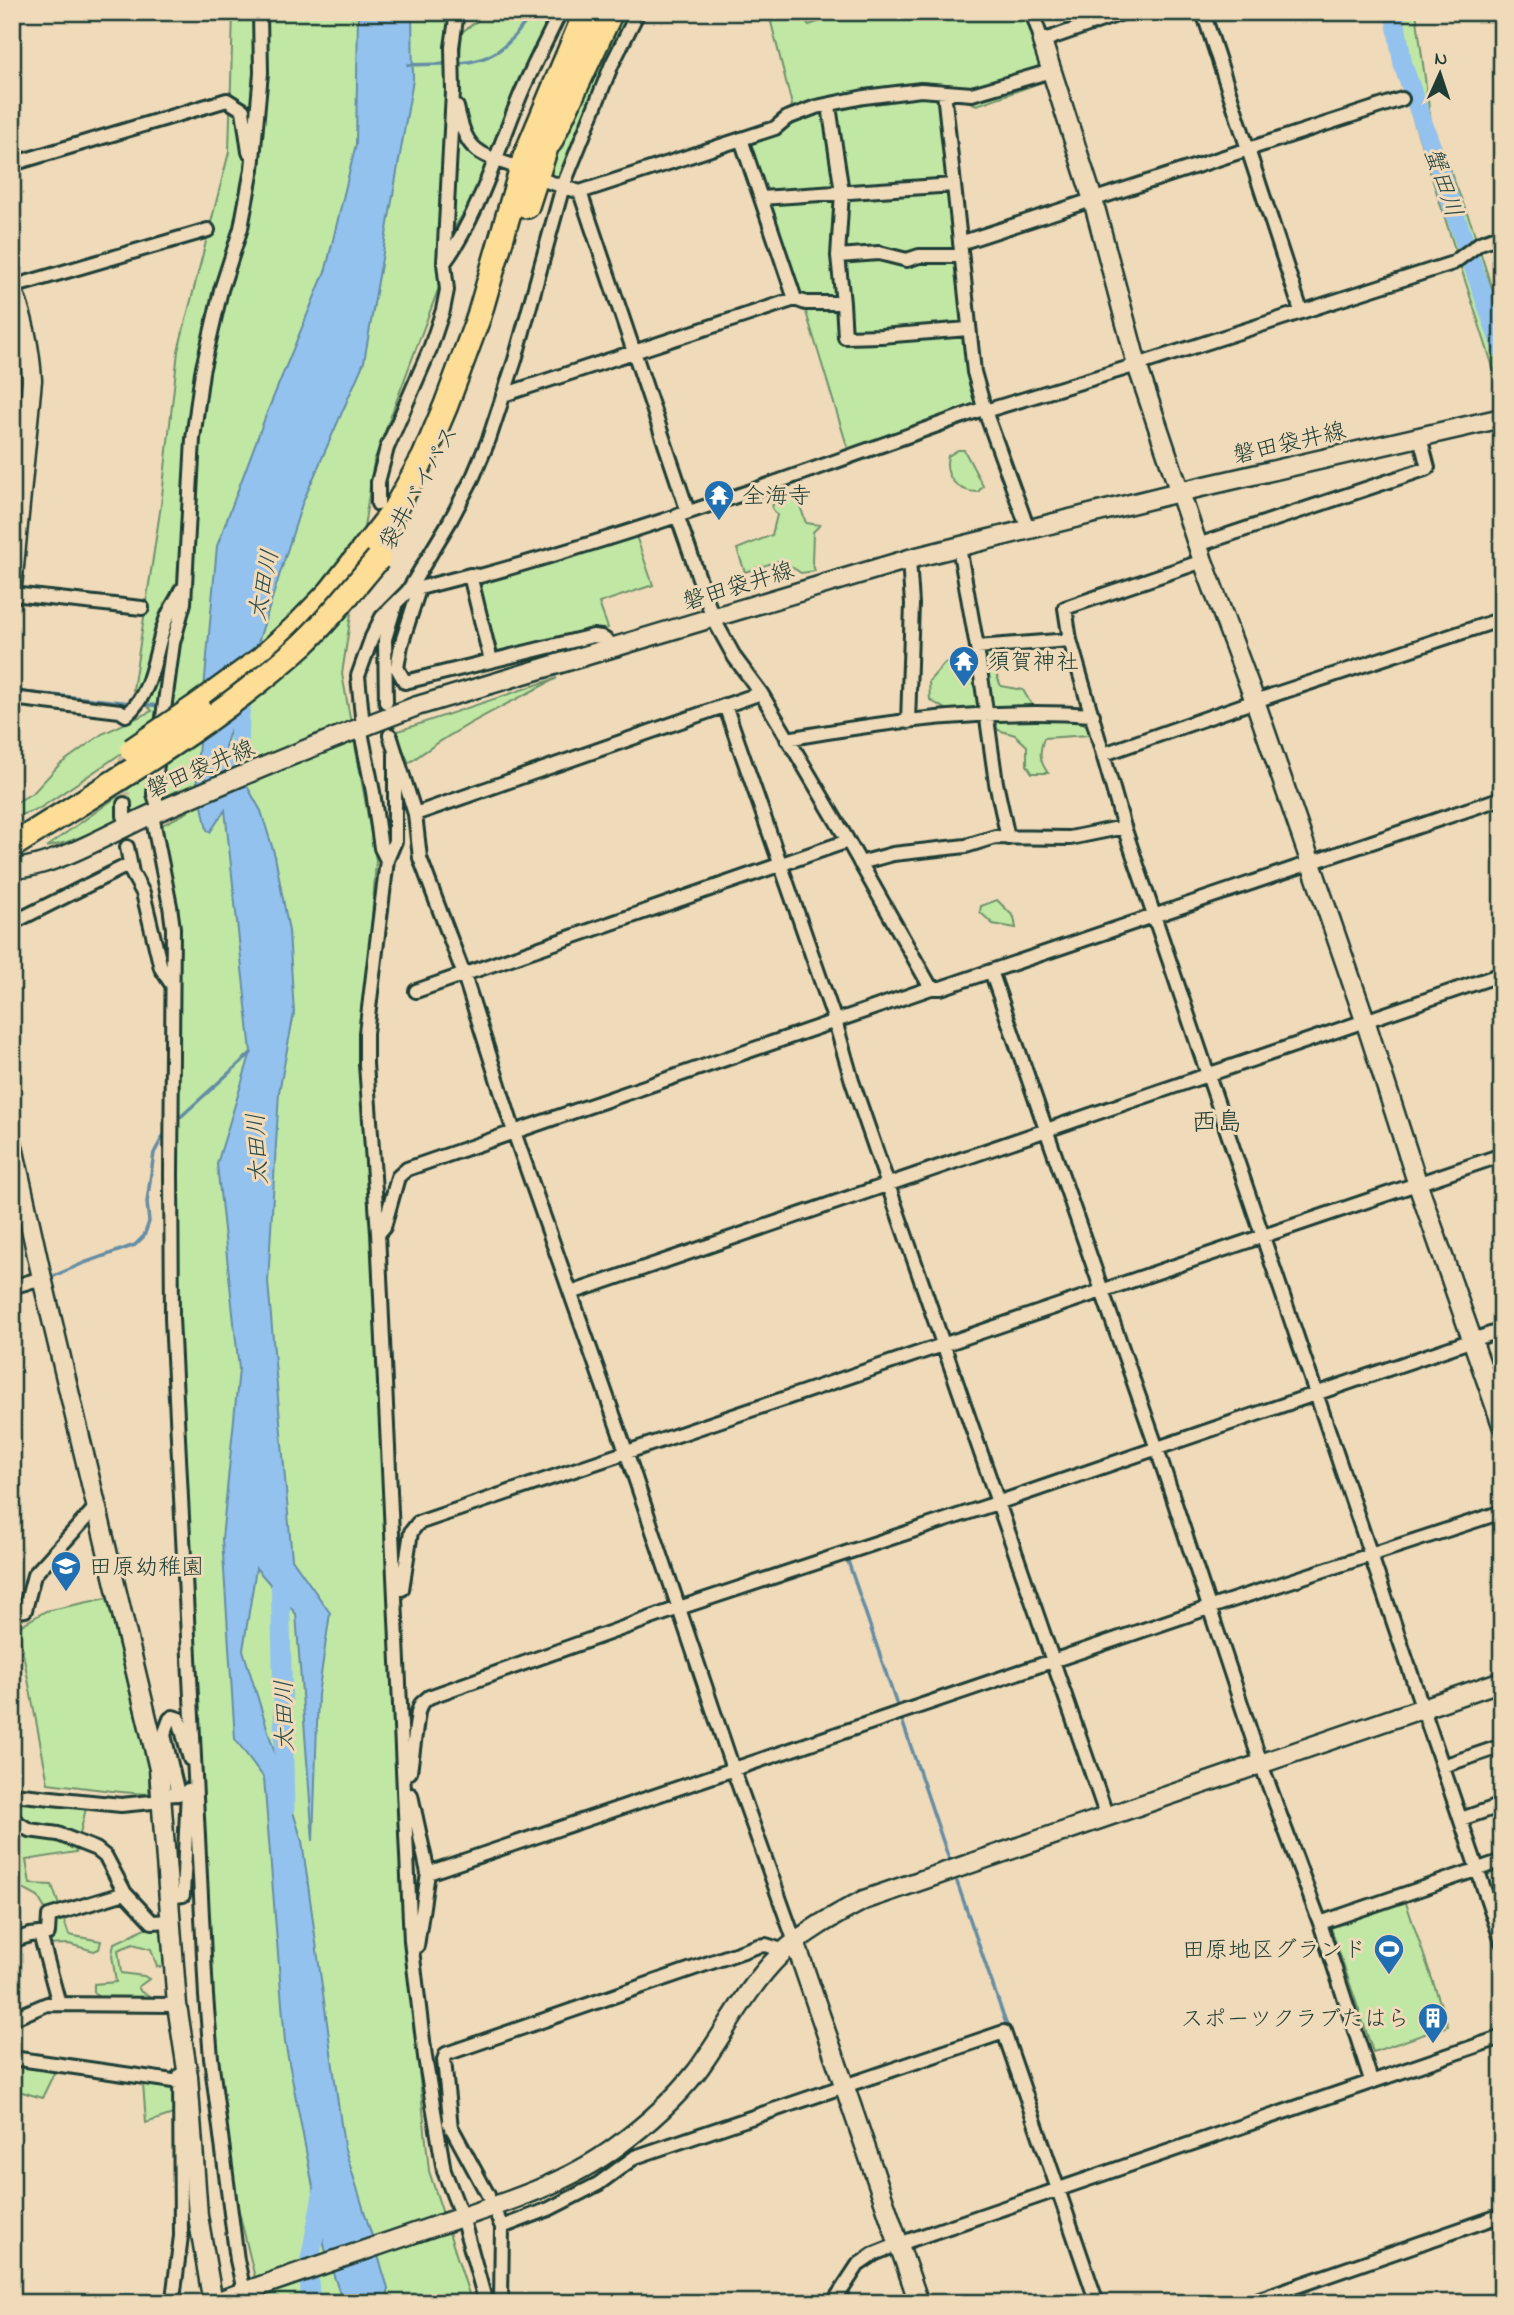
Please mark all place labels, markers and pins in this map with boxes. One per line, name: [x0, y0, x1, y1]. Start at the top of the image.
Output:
temple icon: 全海寺: [702, 478, 736, 522]
place label: 全海寺: [742, 481, 811, 514]
temple icon: 須賀神社: [947, 644, 981, 688]
place label: 須賀神社: [987, 647, 1079, 680]
school or university icon: 田原幼稚園: [49, 1549, 83, 1593]
place label: 田原幼稚園: [89, 1552, 204, 1585]
sports icon: 田原地区グランド: [1372, 1932, 1406, 1976]
place label: 田原地区グランド: [1182, 1935, 1366, 1968]
building icon: スポーツクラブたはら: [1416, 2001, 1450, 2045]
place label: スポーツクラブたはら: [1180, 2004, 1410, 2037]

